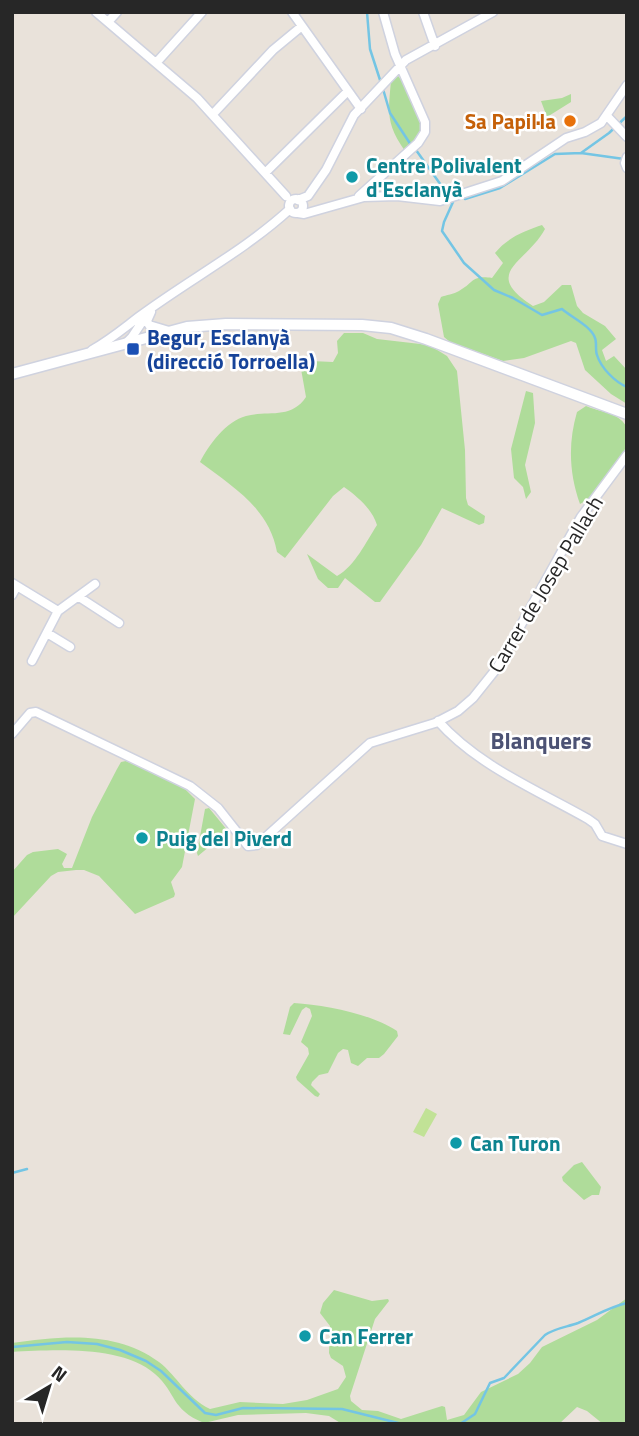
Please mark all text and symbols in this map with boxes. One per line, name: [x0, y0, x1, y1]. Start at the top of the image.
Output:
place label: Sa Papil·la: [465, 105, 556, 137]
marker: Sa Papil·la: [562, 113, 578, 129]
place label: Centre Polivalent d'Esclanyà: [366, 149, 522, 205]
marker: Centre Polivalent d'Esclanyà: [344, 169, 360, 185]
place label: Begur, Esclanyà (direcció Torroella): [147, 321, 315, 377]
marker: Begur, Esclanyà (direcció Torroella): [125, 341, 141, 357]
street label: Carrer de Josep Pallach: [479, 489, 611, 679]
district label: Blanquers: [490, 723, 592, 758]
place label: Puig del Piverd: [156, 822, 292, 854]
marker: Puig del Piverd: [134, 830, 150, 846]
place label: Can Turon: [470, 1127, 561, 1159]
marker: Can Turon: [448, 1135, 464, 1151]
place label: Can Ferrer: [319, 1320, 413, 1352]
marker: Can Ferrer: [297, 1328, 313, 1344]
north arrow: [14, 1352, 84, 1422]
text: N: [46, 1358, 74, 1389]

